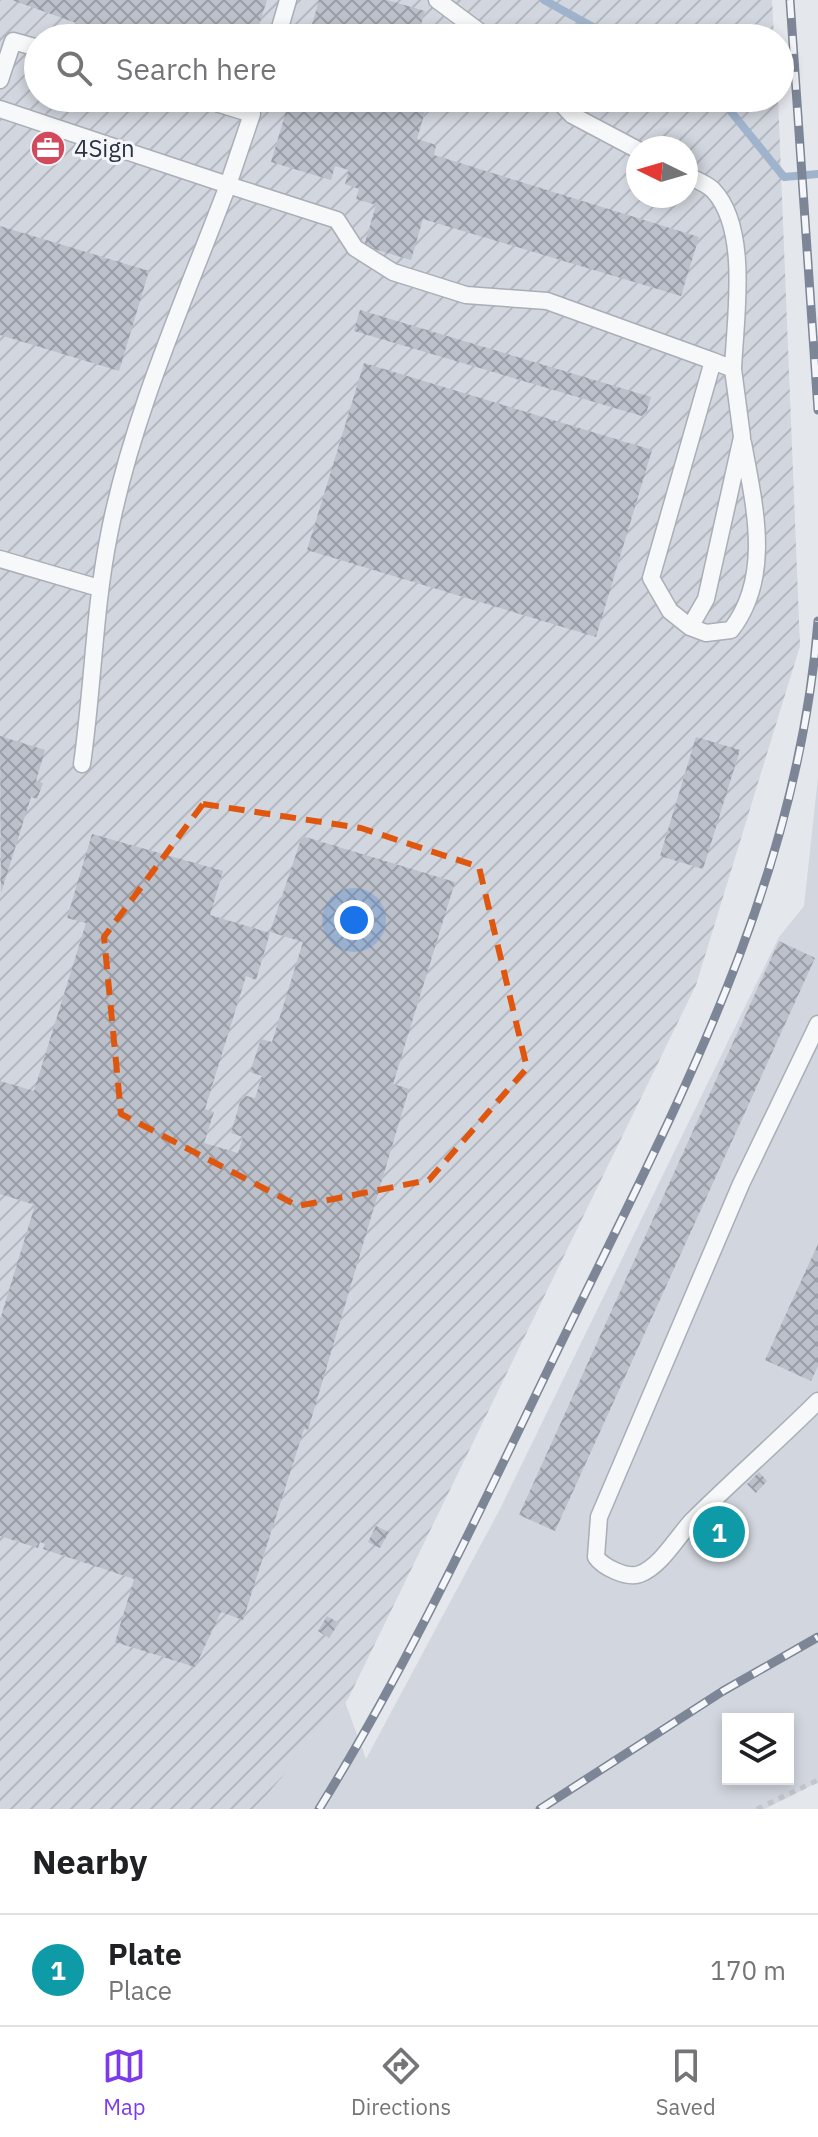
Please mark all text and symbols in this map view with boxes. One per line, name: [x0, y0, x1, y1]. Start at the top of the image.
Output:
search box: [24, 24, 794, 112]
icon: search: [52, 46, 96, 90]
text: Search here: [116, 49, 277, 88]
office icon: 4Sign: [29, 129, 67, 167]
place label: 4Sign: [74, 132, 135, 164]
north arrow: [626, 136, 698, 208]
your location: [334, 900, 374, 940]
pin: 1: [693, 1502, 745, 1562]
map controls: [722, 1713, 794, 1785]
button: layers: [722, 1713, 794, 1785]
text: Nearby: [32, 1839, 147, 1883]
text: Plate: [108, 1934, 182, 1973]
text: 1: [50, 1953, 66, 1987]
text: 170 m: [710, 1953, 786, 1987]
text: Place: [108, 1973, 172, 2007]
tab: Map: [102, 2044, 146, 2121]
tab: Directions: [351, 2044, 451, 2121]
tab: Saved: [656, 2044, 716, 2121]

